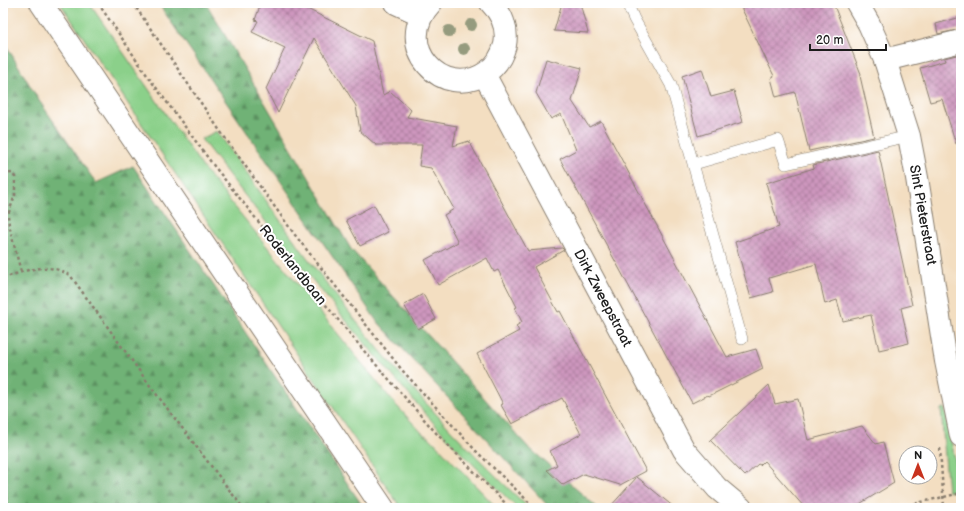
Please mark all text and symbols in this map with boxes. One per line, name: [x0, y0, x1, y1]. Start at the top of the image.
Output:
scale bar: [810, 26, 886, 52]
text: 20 m: [816, 33, 843, 48]
street label: Sint Pieterstraat: [906, 164, 940, 267]
street label: Roderlandbaan: [256, 222, 330, 308]
street label: Dirk Zweepstraat: [570, 246, 636, 350]
north arrow: [898, 445, 938, 485]
text: N: [914, 449, 922, 462]

